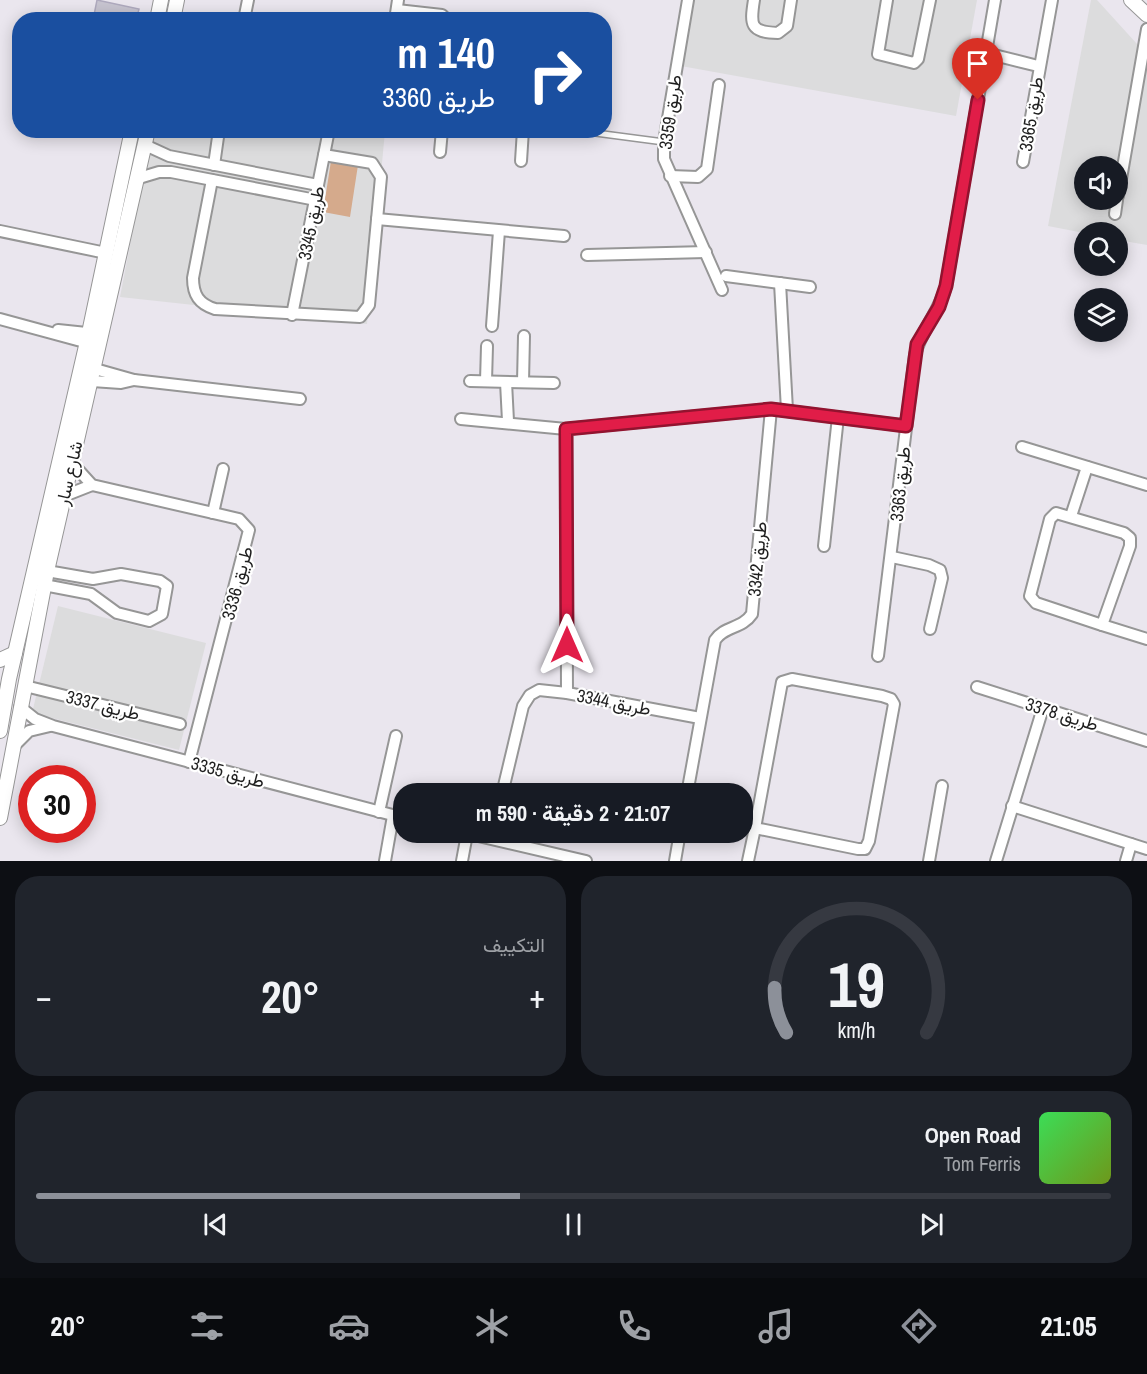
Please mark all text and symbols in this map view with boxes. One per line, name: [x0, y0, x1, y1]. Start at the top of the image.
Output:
text: 140 m: [397, 25, 495, 81]
icon: right: [516, 36, 594, 114]
pin: [952, 38, 1003, 100]
icon: arrive: [961, 47, 994, 80]
street label: طريق 3359: [652, 73, 688, 151]
street label: طريق 3365: [1013, 75, 1049, 153]
text: طريق 3360: [382, 79, 495, 115]
map controls: [1074, 156, 1128, 342]
button: sound: [1074, 156, 1128, 210]
street label: طريق 3345: [292, 184, 330, 262]
button: search: [1074, 222, 1128, 276]
button: layers: [1074, 288, 1128, 342]
street label: شارع سار: [49, 438, 89, 509]
street label: طريق 3363: [884, 445, 916, 523]
street label: طريق 3342: [741, 520, 773, 598]
street label: طريق 3336: [215, 543, 259, 623]
position arrow: [535, 613, 599, 677]
street label: طريق 3344: [575, 683, 653, 721]
street label: طريق 3337: [64, 684, 142, 726]
street label: طريق 3378: [1022, 691, 1102, 737]
street label: طريق 3335: [188, 750, 268, 794]
speed limit sign: 30: [18, 765, 96, 843]
text: 21:07 · 2 دقيقة · 590 m: [476, 798, 670, 828]
text: التكييف: [483, 931, 545, 958]
text: 19: [828, 942, 885, 1026]
text: 20°: [261, 966, 320, 1027]
text: −: [36, 974, 52, 1018]
text: +: [529, 974, 545, 1018]
text: km/h: [837, 1016, 876, 1045]
text: Open Road: [925, 1120, 1021, 1150]
text: Tom Ferris: [943, 1150, 1021, 1177]
icon: previous: [199, 1208, 232, 1241]
icon: pause: [557, 1208, 590, 1241]
icon: next: [915, 1208, 948, 1241]
icon: filters: [186, 1305, 228, 1347]
icon: car: [328, 1305, 370, 1347]
icon: climate: [471, 1305, 513, 1347]
icon: phone: [613, 1305, 655, 1347]
icon: music: [755, 1305, 797, 1347]
icon: directions: [898, 1305, 940, 1347]
text: 20°: [50, 1308, 86, 1344]
text: 21:05: [1040, 1308, 1097, 1344]

